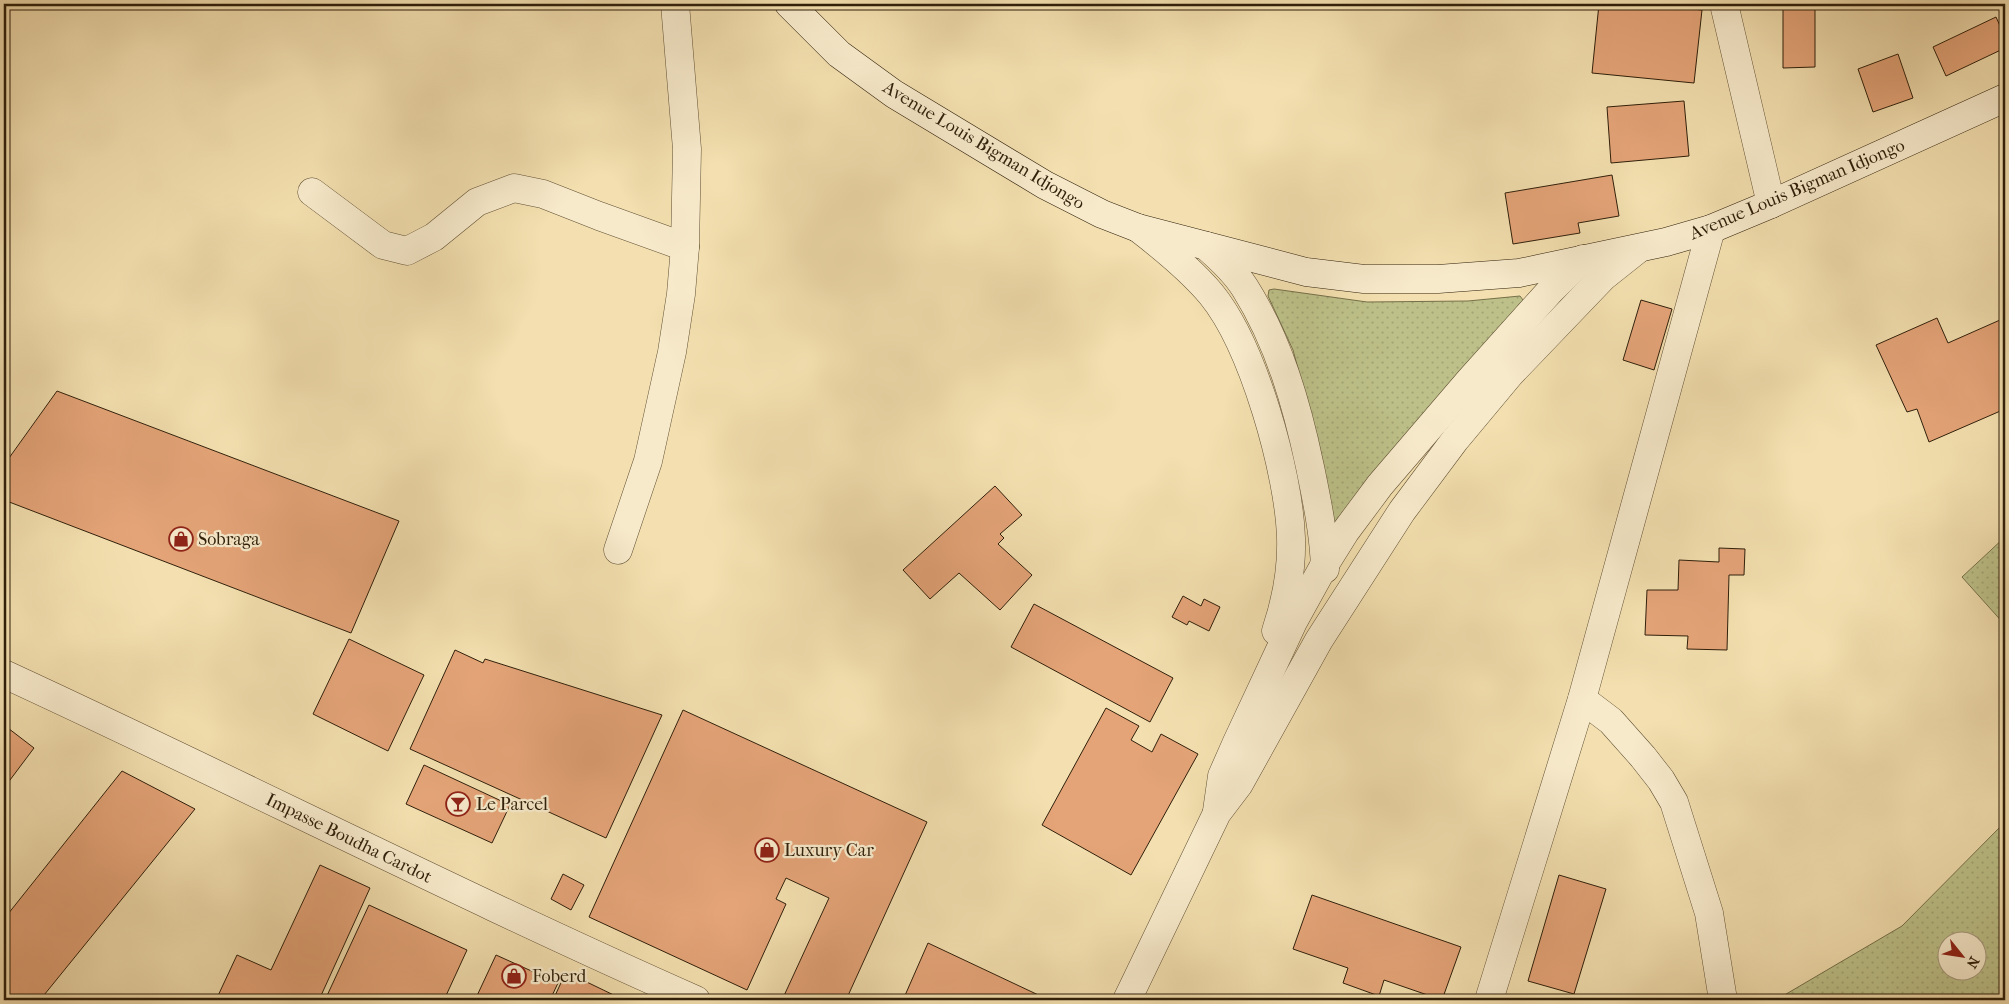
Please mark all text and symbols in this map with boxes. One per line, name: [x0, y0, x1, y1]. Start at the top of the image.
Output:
street label: Avenue Louis Bigman Idjongo: [878, 76, 1088, 214]
street label: Avenue Louis Bigman Idjongo: [1686, 135, 1908, 245]
shop icon: Sobraga: [168, 526, 194, 552]
place label: Sobraga: [198, 529, 260, 550]
street label: Impasse Boudha Cardot: [262, 789, 436, 888]
bar icon: Le Parcel: [445, 791, 471, 817]
place label: Le Parcel: [476, 794, 548, 815]
shop icon: Luxury Car: [754, 837, 780, 863]
place label: Luxury Car: [784, 840, 874, 861]
north arrow: [1936, 932, 1986, 982]
text: N: [1963, 953, 1983, 971]
shop icon: Foberd: [501, 963, 527, 989]
place label: Foberd: [532, 966, 586, 987]

